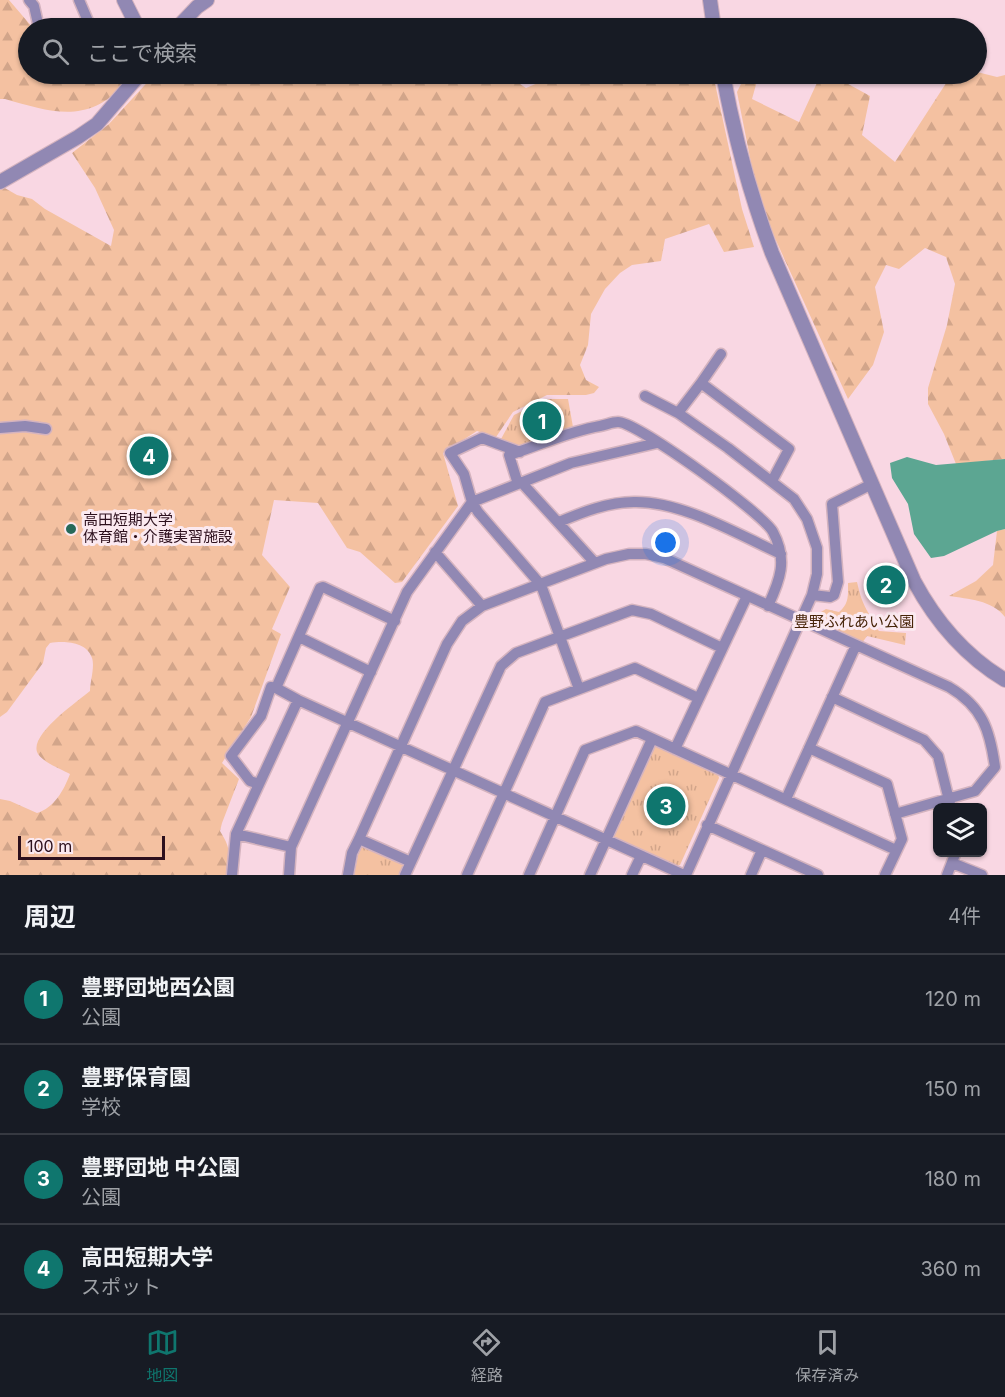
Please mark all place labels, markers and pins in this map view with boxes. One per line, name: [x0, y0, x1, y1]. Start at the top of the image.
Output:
pin: 1: [522, 398, 562, 444]
pin: 4: [130, 434, 168, 478]
place label: 高田短期大学 体育館・介護実習施設: [83, 510, 233, 546]
marker: 高田短期大学 体育館・介護実習施設: [64, 522, 78, 536]
pin: 2: [866, 562, 906, 608]
pin: 3: [646, 784, 686, 828]

